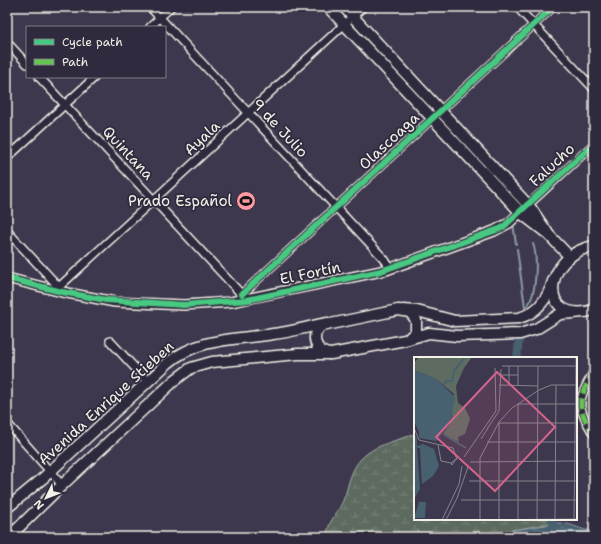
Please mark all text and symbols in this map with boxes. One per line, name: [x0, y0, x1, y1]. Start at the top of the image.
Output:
legend: [26, 26, 166, 78]
text: Cycle path: [62, 34, 123, 50]
text: Path: [62, 54, 88, 70]
street label: 9 de Julio: [248, 94, 312, 162]
street label: Olascoaga: [354, 107, 424, 174]
street label: Ayala: [180, 116, 225, 160]
street label: Quintana: [98, 122, 158, 185]
street label: Falucho: [525, 139, 579, 191]
sports icon: Prado Español: [235, 190, 257, 212]
place label: Prado Español: [128, 191, 232, 211]
street label: El Fortín: [278, 257, 342, 289]
street label: Avenida Enrique Stieben: [34, 336, 178, 470]
inset map: [414, 357, 577, 520]
north arrow: [26, 478, 66, 518]
text: N: [30, 496, 48, 513]

